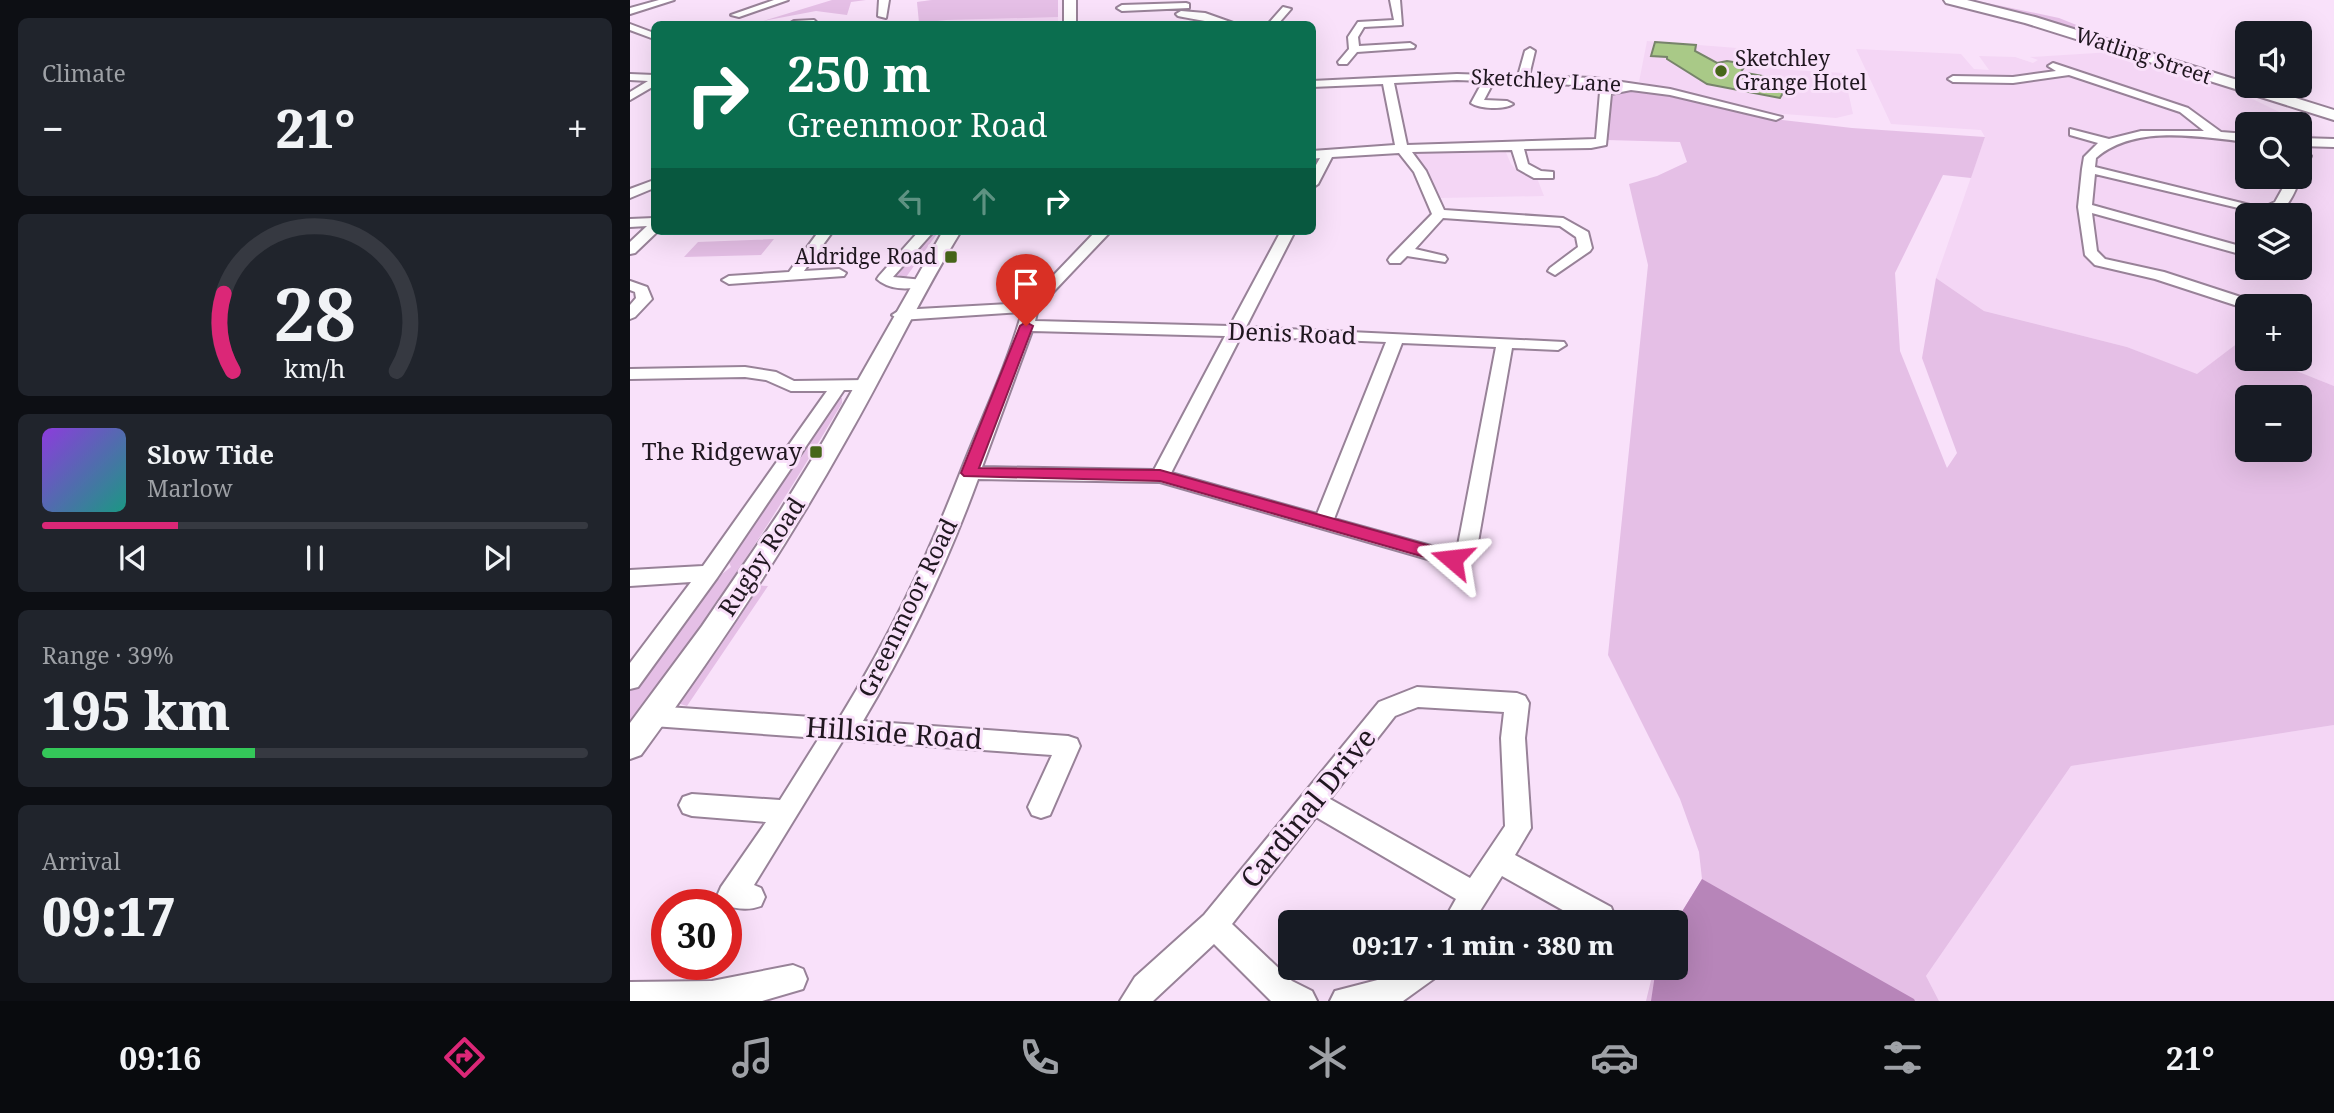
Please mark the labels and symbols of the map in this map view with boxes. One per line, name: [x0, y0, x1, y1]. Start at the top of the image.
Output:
street label: Watling Street: [2072, 20, 2215, 90]
place label: Sketchley Grange Hotel: [1735, 44, 1867, 96]
street label: Sketchley Lane: [1470, 62, 1622, 98]
marker: Sketchley Grange Hotel: [1713, 63, 1729, 79]
place label: Aldridge Road: [795, 242, 937, 270]
marker: Aldridge Road: [943, 249, 959, 265]
pin: [996, 254, 1056, 326]
street label: Denis Road: [1227, 314, 1357, 351]
place label: The Ridgeway: [642, 434, 802, 467]
marker: The Ridgeway: [808, 444, 824, 460]
street label: Rugby Road: [710, 490, 812, 622]
street label: Greenmoor Road: [849, 512, 964, 702]
position arrow: [1415, 522, 1489, 596]
street label: Hillside Road: [804, 707, 984, 757]
street label: Cardinal Drive: [1231, 719, 1384, 895]
speed limit sign: 30: [651, 889, 742, 980]

